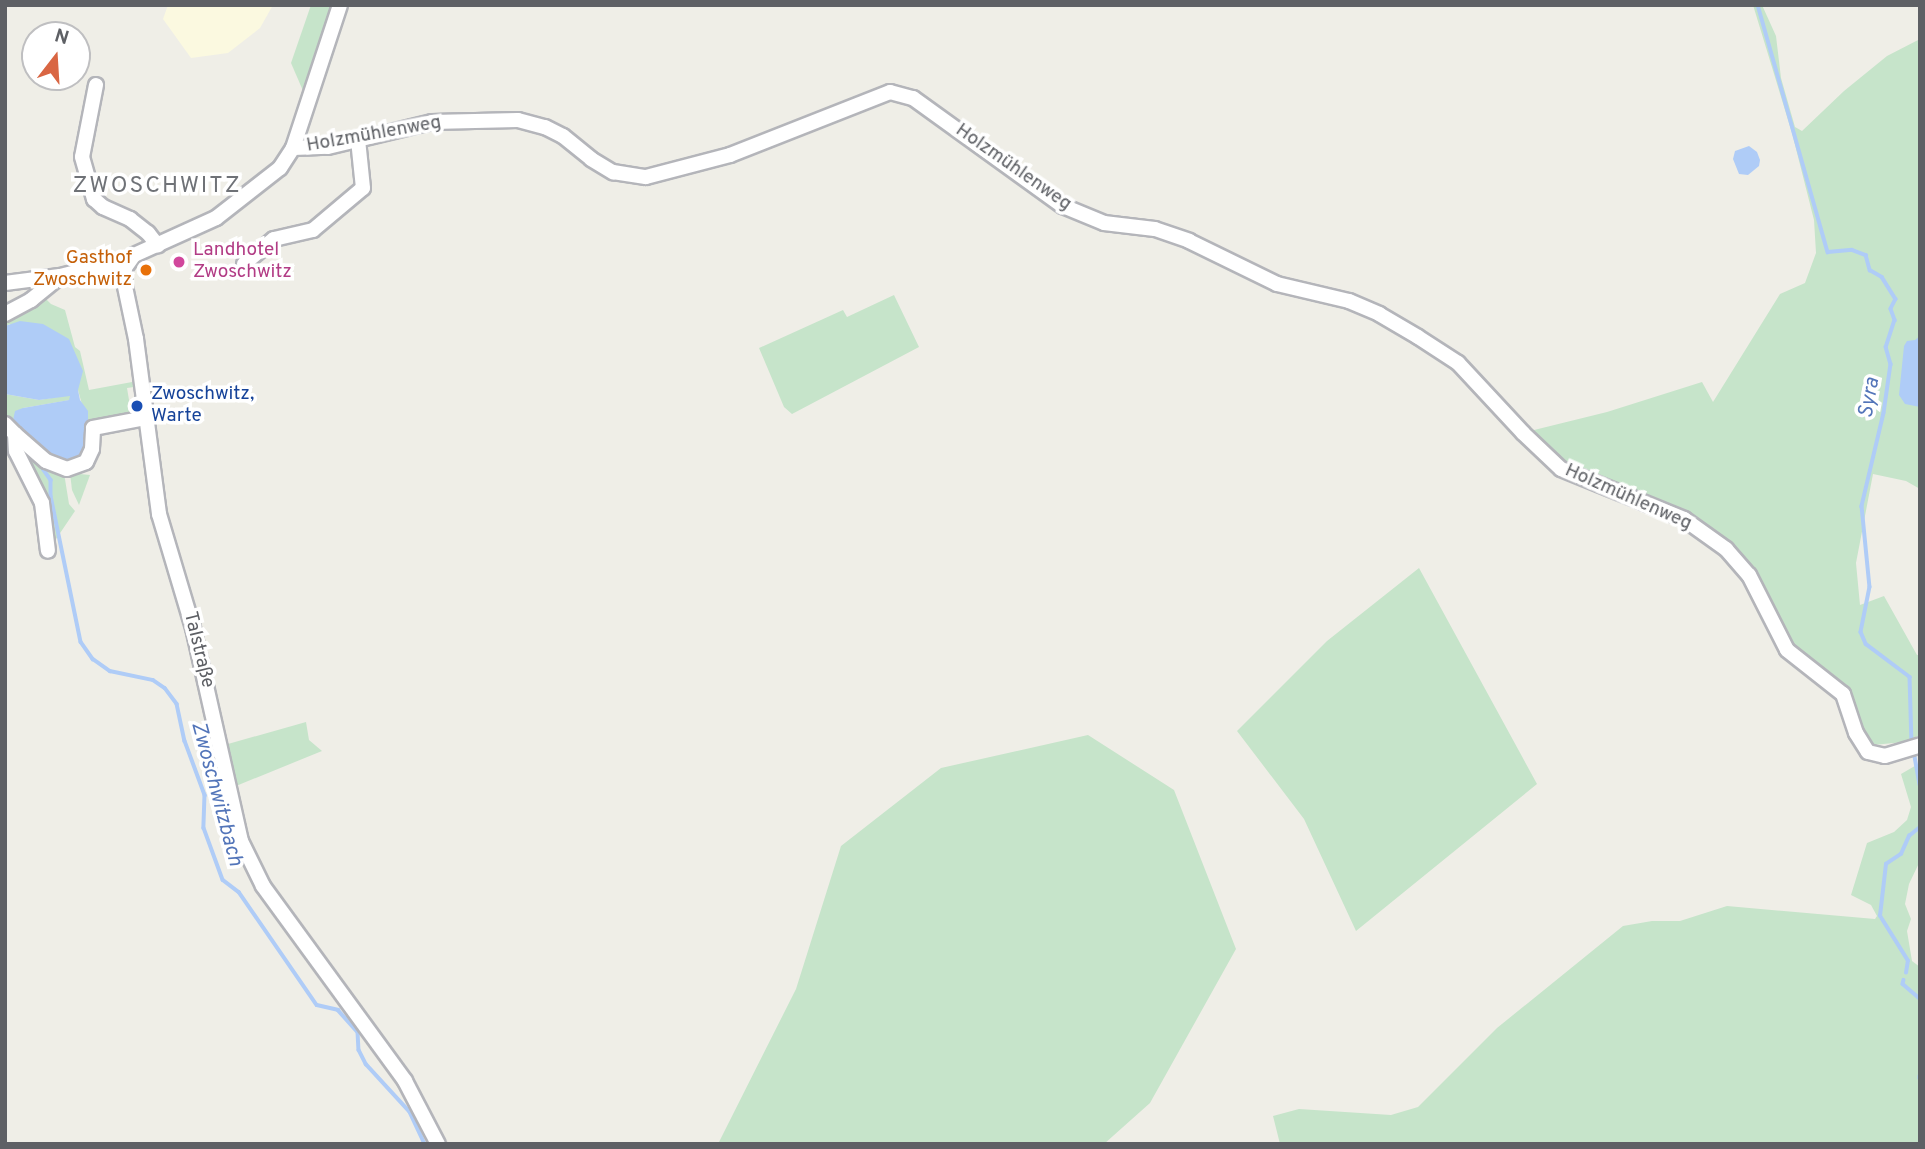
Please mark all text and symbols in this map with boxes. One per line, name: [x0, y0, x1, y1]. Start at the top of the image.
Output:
north arrow: [21, 21, 91, 91]
text: N: [52, 24, 72, 51]
street label: Holzmühlenweg: [305, 112, 443, 158]
street label: Holzmühlenweg: [951, 119, 1075, 217]
district label: ZWOSCHWITZ: [74, 173, 240, 201]
place label: Landhotel Zwoschwitz: [193, 240, 292, 284]
place label: Gasthof Zwoschwitz: [33, 248, 132, 292]
marker: Landhotel Zwoschwitz: [171, 254, 187, 270]
marker: Gasthof Zwoschwitz: [138, 262, 154, 278]
water label: Syra: [1854, 376, 1886, 420]
place label: Zwoschwitz, Warte: [151, 384, 254, 428]
marker: Zwoschwitz, Warte: [129, 398, 145, 414]
street label: Holzmühlenweg: [1561, 460, 1695, 536]
street label: Talstraße: [178, 610, 218, 690]
water label: Zwoschwitzbach: [185, 719, 247, 869]

